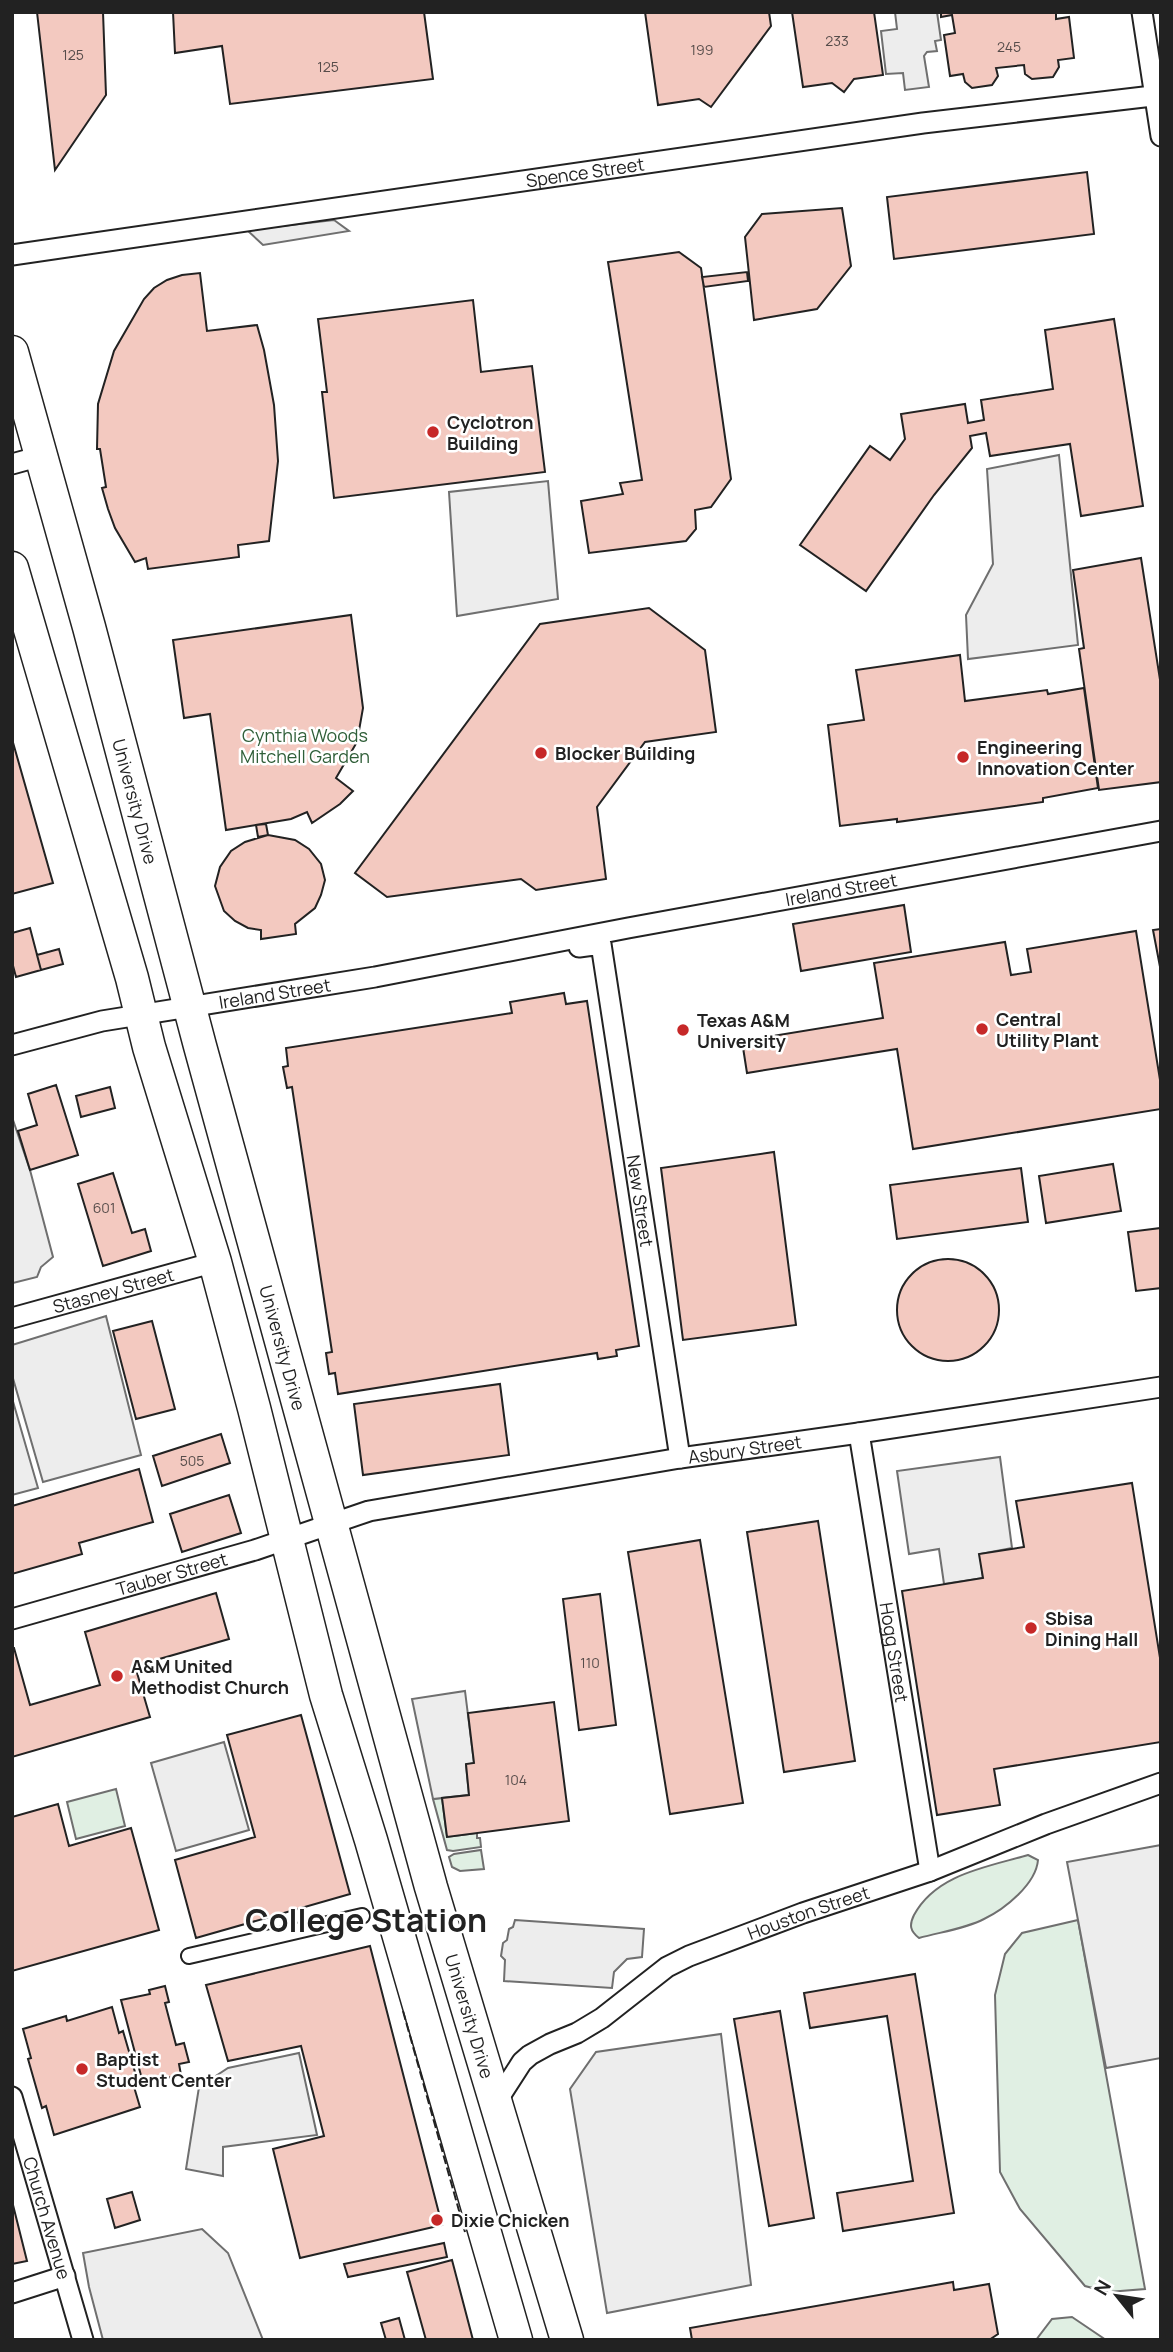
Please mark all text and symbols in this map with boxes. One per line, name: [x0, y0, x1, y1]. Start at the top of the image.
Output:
house number: 233: [825, 31, 849, 50]
house number: 245: [997, 37, 1021, 56]
house number: 199: [691, 40, 713, 59]
house number: 125: [62, 45, 84, 64]
house number: 125: [317, 57, 339, 76]
street label: Spence Street: [524, 152, 646, 192]
place label: Cyclotron Building: [447, 410, 533, 455]
marker: Cyclotron Building: [425, 424, 441, 440]
park label: Cynthia Woods Mitchell Garden: [240, 723, 370, 768]
place label: Engineering Innovation Center: [977, 735, 1134, 780]
street label: University Drive: [107, 736, 163, 867]
place label: Blocker Building: [555, 741, 695, 765]
marker: Blocker Building: [533, 745, 549, 761]
marker: Engineering Innovation Center: [955, 749, 971, 765]
street label: Ireland Street: [783, 867, 899, 911]
street label: Ireland Street: [217, 972, 332, 1014]
place label: Central Utility Plant: [996, 1007, 1099, 1052]
place label: Texas A&M University: [697, 1008, 790, 1053]
marker: Central Utility Plant: [974, 1021, 990, 1037]
marker: Texas A&M University: [675, 1022, 691, 1038]
street label: New Street: [622, 1153, 659, 1248]
house number: 601: [93, 1198, 115, 1217]
street label: Stasney Street: [50, 1262, 177, 1318]
street label: University Drive: [254, 1282, 312, 1413]
street label: Asbury Street: [686, 1429, 803, 1469]
house number: 505: [180, 1451, 204, 1470]
street label: Tauber Street: [113, 1546, 230, 1601]
street label: Hogg Street: [875, 1600, 914, 1704]
place label: Sbisa Dining Hall: [1045, 1606, 1138, 1651]
marker: Sbisa Dining Hall: [1023, 1620, 1039, 1636]
house number: 110: [580, 1653, 600, 1672]
place label: A&M United Methodist Church: [131, 1654, 289, 1699]
marker: A&M United Methodist Church: [109, 1668, 125, 1684]
house number: 104: [505, 1770, 527, 1789]
street label: Houston Street: [744, 1880, 872, 1945]
district label: College Station: [245, 1898, 487, 1942]
street label: University Drive: [440, 1951, 500, 2081]
place label: Baptist Student Center: [96, 2047, 232, 2092]
marker: Baptist Student Center: [74, 2061, 90, 2077]
street label: Church Avenue: [18, 2154, 77, 2282]
place label: Dixie Chicken: [451, 2208, 569, 2232]
marker: Dixie Chicken: [429, 2212, 445, 2228]
north arrow: [1082, 2261, 1152, 2331]
text: N: [1088, 2275, 1117, 2300]

